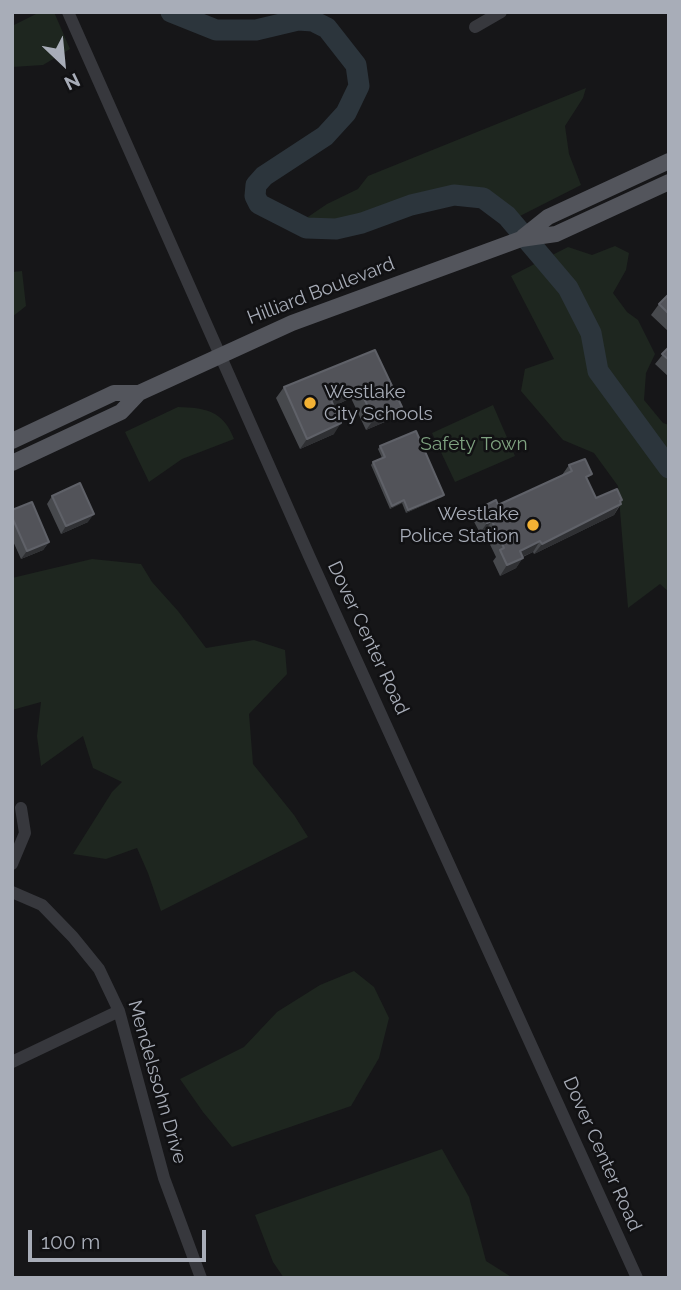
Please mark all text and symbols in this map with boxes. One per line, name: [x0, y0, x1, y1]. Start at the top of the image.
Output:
north arrow: [28, 28, 98, 98]
text: N: [61, 69, 84, 95]
street label: Hilliard Boulevard: [244, 252, 398, 330]
place label: Westlake City Schools: [324, 381, 433, 425]
marker: Westlake City Schools: [302, 395, 318, 411]
park label: Safety Town: [420, 433, 528, 455]
place label: Westlake Police Station: [400, 503, 519, 547]
marker: Westlake Police Station: [525, 517, 541, 533]
street label: Dover Center Road: [322, 558, 414, 718]
street label: Mendelssohn Drive: [123, 998, 191, 1166]
street label: Dover Center Road: [558, 1073, 646, 1235]
scale bar: [32, 1216, 210, 1260]
text: 100 m: [41, 1229, 100, 1254]

